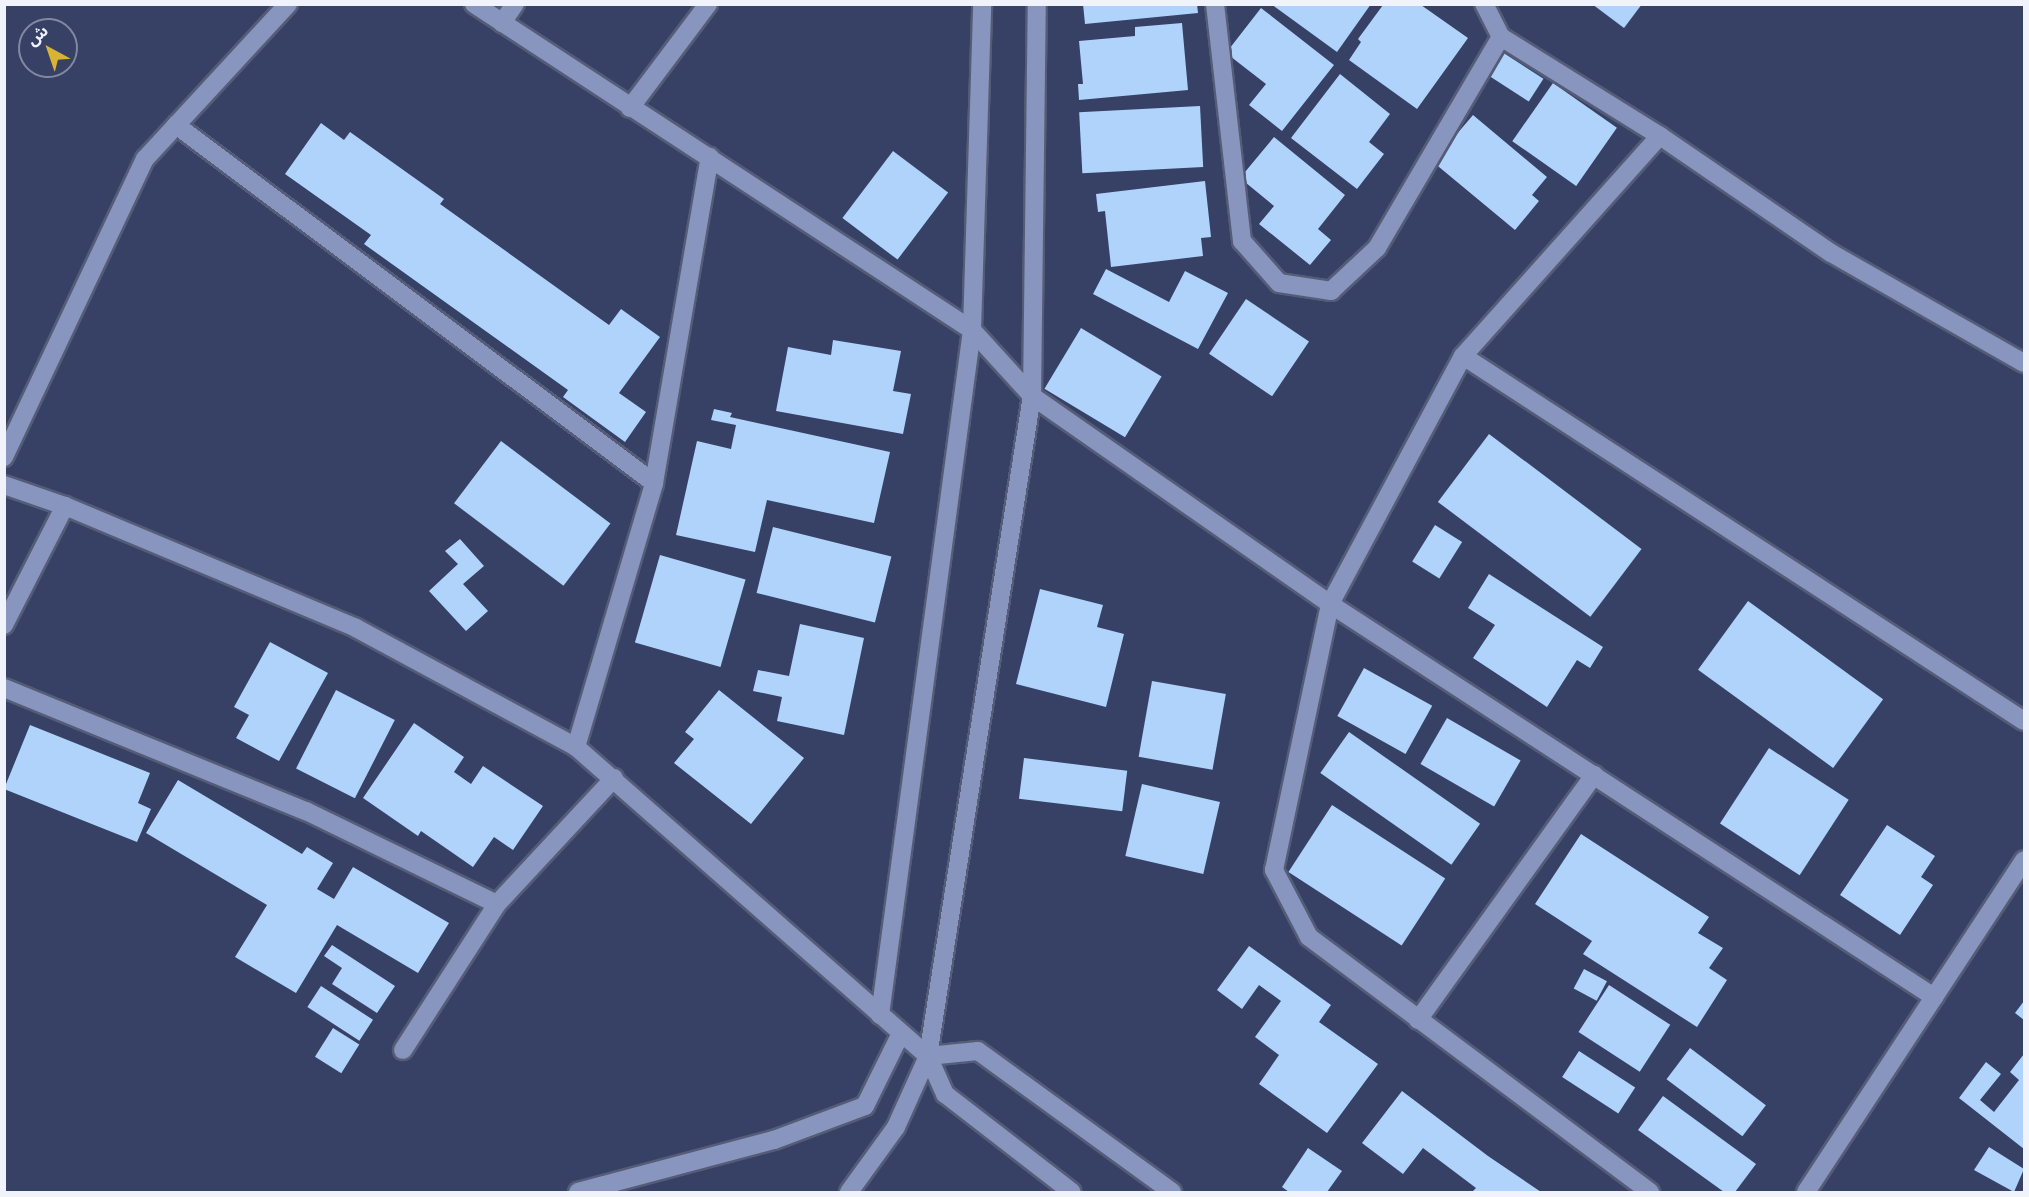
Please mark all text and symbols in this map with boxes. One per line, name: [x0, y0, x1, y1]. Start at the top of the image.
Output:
north arrow: [18, 18, 78, 78]
text: ش: [23, 21, 53, 50]

